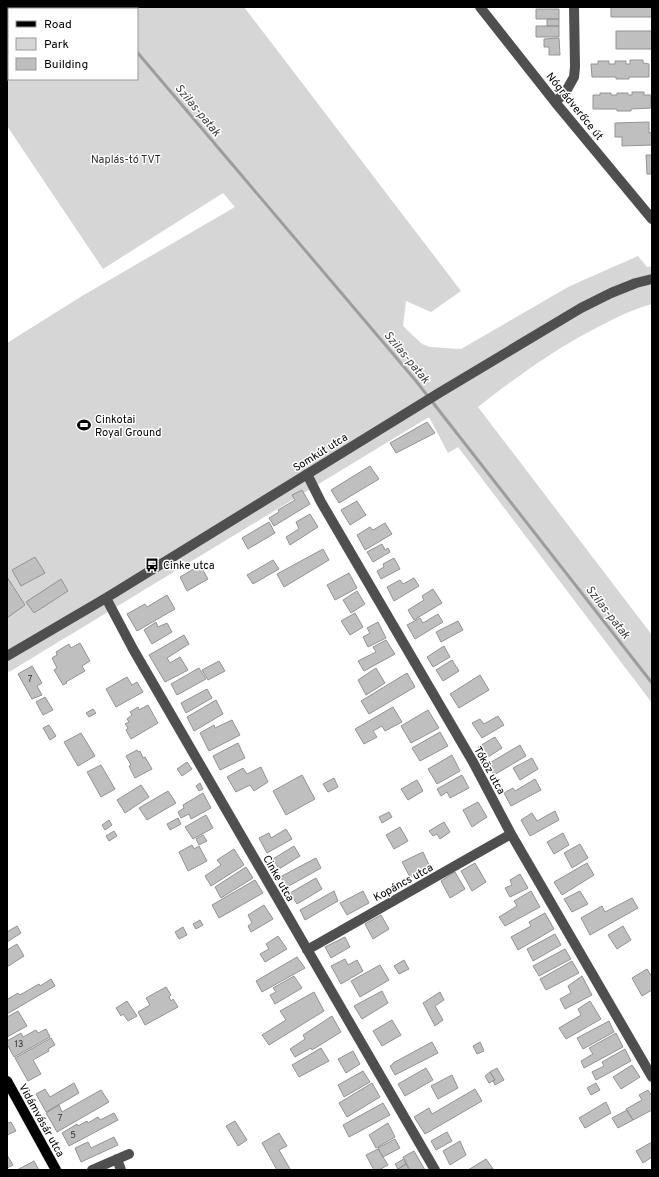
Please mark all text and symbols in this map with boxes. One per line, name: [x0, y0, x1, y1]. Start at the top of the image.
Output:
legend: [8, 8, 138, 80]
text: Road: [44, 17, 72, 33]
text: Park: [44, 37, 69, 53]
text: Building: [44, 57, 88, 73]
street label: Nógrádverőce út: [543, 70, 606, 143]
water label: Szilas-patak: [171, 81, 225, 141]
park label: Naplás-tó TVT: [91, 153, 161, 167]
water label: Szilas-patak: [380, 328, 434, 388]
place label: Cinkotai Royal Ground: [95, 413, 162, 440]
sports icon: Cinkotai Royal Ground: [76, 417, 92, 433]
street label: Somkút utca: [291, 430, 351, 475]
bus stop icon: Cinke utca: [144, 557, 160, 573]
place label: Cinke utca: [163, 559, 215, 573]
water label: Szilas-patak: [581, 583, 634, 643]
house number: 7: [28, 674, 33, 685]
street label: Tóköz utca: [470, 744, 508, 797]
street label: Cinke utca: [259, 853, 297, 904]
street label: Kopáncs utca: [371, 861, 436, 905]
house number: 13: [15, 1039, 23, 1050]
street label: Vidámvásár utca: [15, 1081, 67, 1160]
house number: 7: [58, 1113, 63, 1124]
house number: 5: [70, 1130, 76, 1141]

